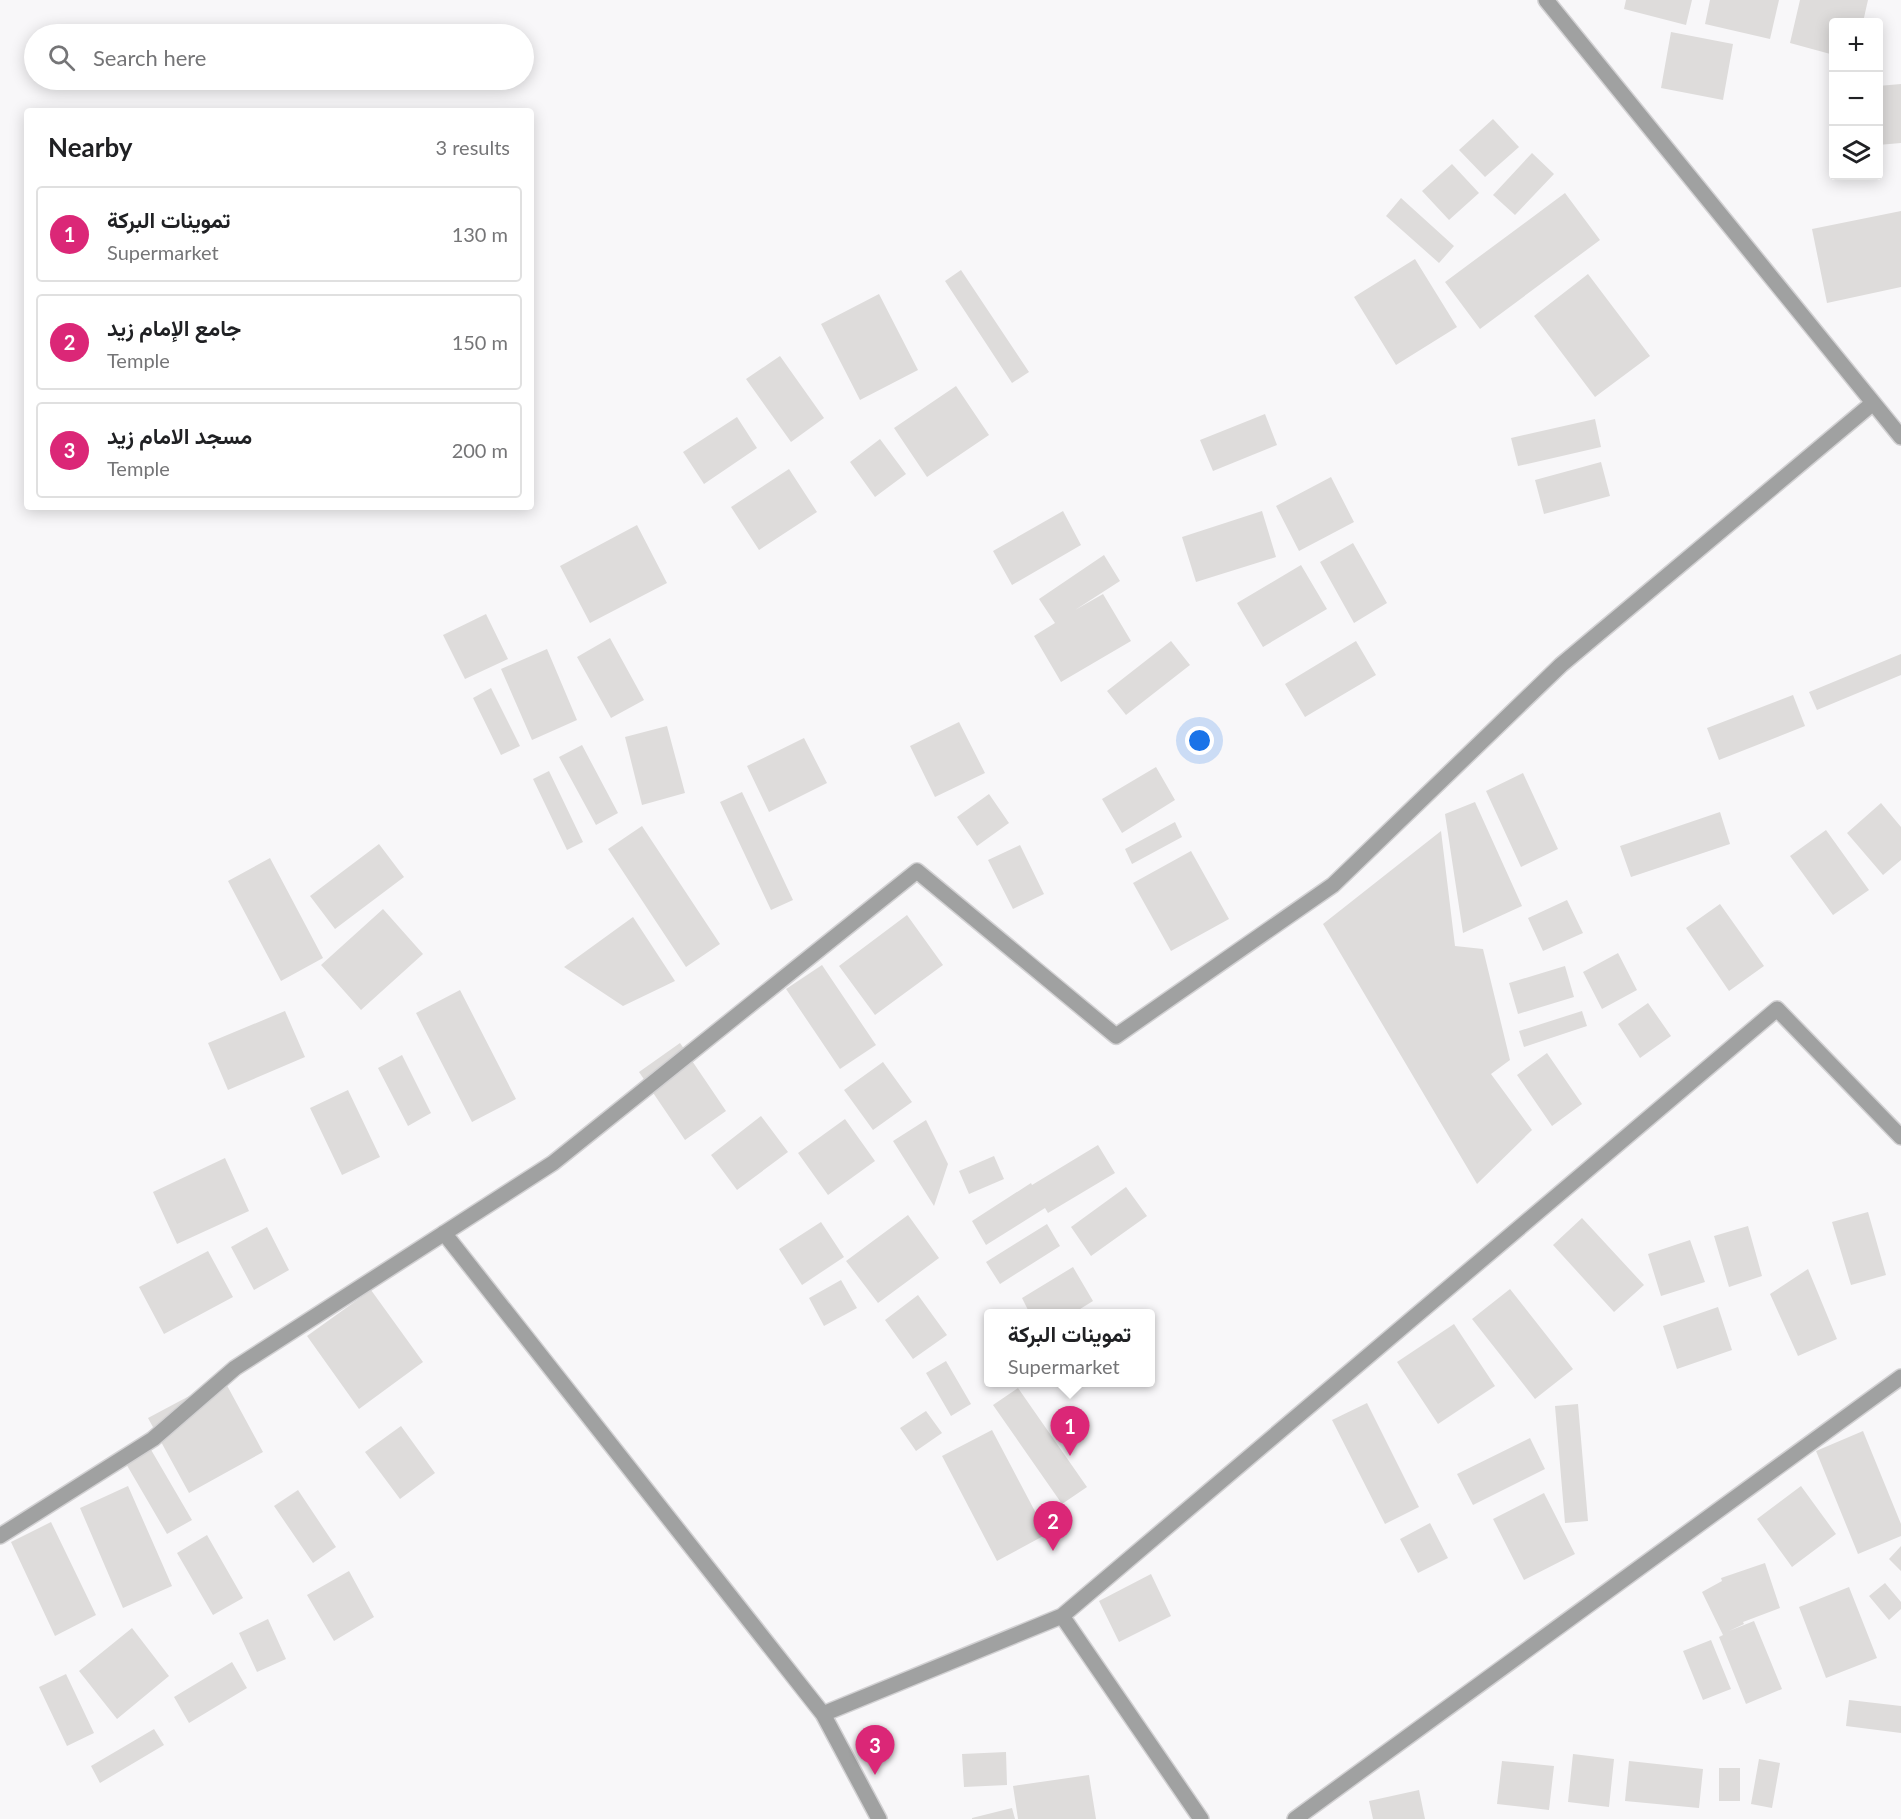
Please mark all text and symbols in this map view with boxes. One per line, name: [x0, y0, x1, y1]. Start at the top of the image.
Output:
map controls: [1829, 18, 1883, 180]
button: +: [1829, 18, 1883, 72]
search box: [24, 24, 534, 90]
icon: search: [45, 41, 78, 74]
text: Search here: [93, 44, 206, 71]
button: −: [1829, 72, 1883, 126]
button: layers: [1829, 126, 1883, 180]
text: Nearby: [48, 131, 133, 163]
text: 3 results: [435, 135, 510, 159]
text: تموينات البركة: [107, 206, 230, 233]
text: 1: [64, 222, 75, 246]
text: 130 m: [452, 222, 508, 246]
text: Supermarket: [107, 240, 219, 264]
text: جامع الإمام زيد: [107, 314, 241, 341]
text: 2: [64, 330, 75, 354]
text: 150 m: [452, 330, 508, 354]
text: Temple: [107, 348, 170, 372]
text: مسجد الامام زيد: [107, 422, 252, 449]
text: 3: [64, 438, 75, 462]
text: 200 m: [452, 438, 508, 462]
text: Temple: [107, 456, 170, 480]
your location: [1185, 726, 1214, 755]
popup: [984, 1309, 1155, 1387]
text: تموينات البركة: [1008, 1320, 1131, 1347]
text: Supermarket: [1008, 1354, 1120, 1378]
pin: 1: [1050, 1406, 1090, 1456]
pin: 2: [1034, 1502, 1072, 1551]
pin: 3: [856, 1726, 894, 1775]

